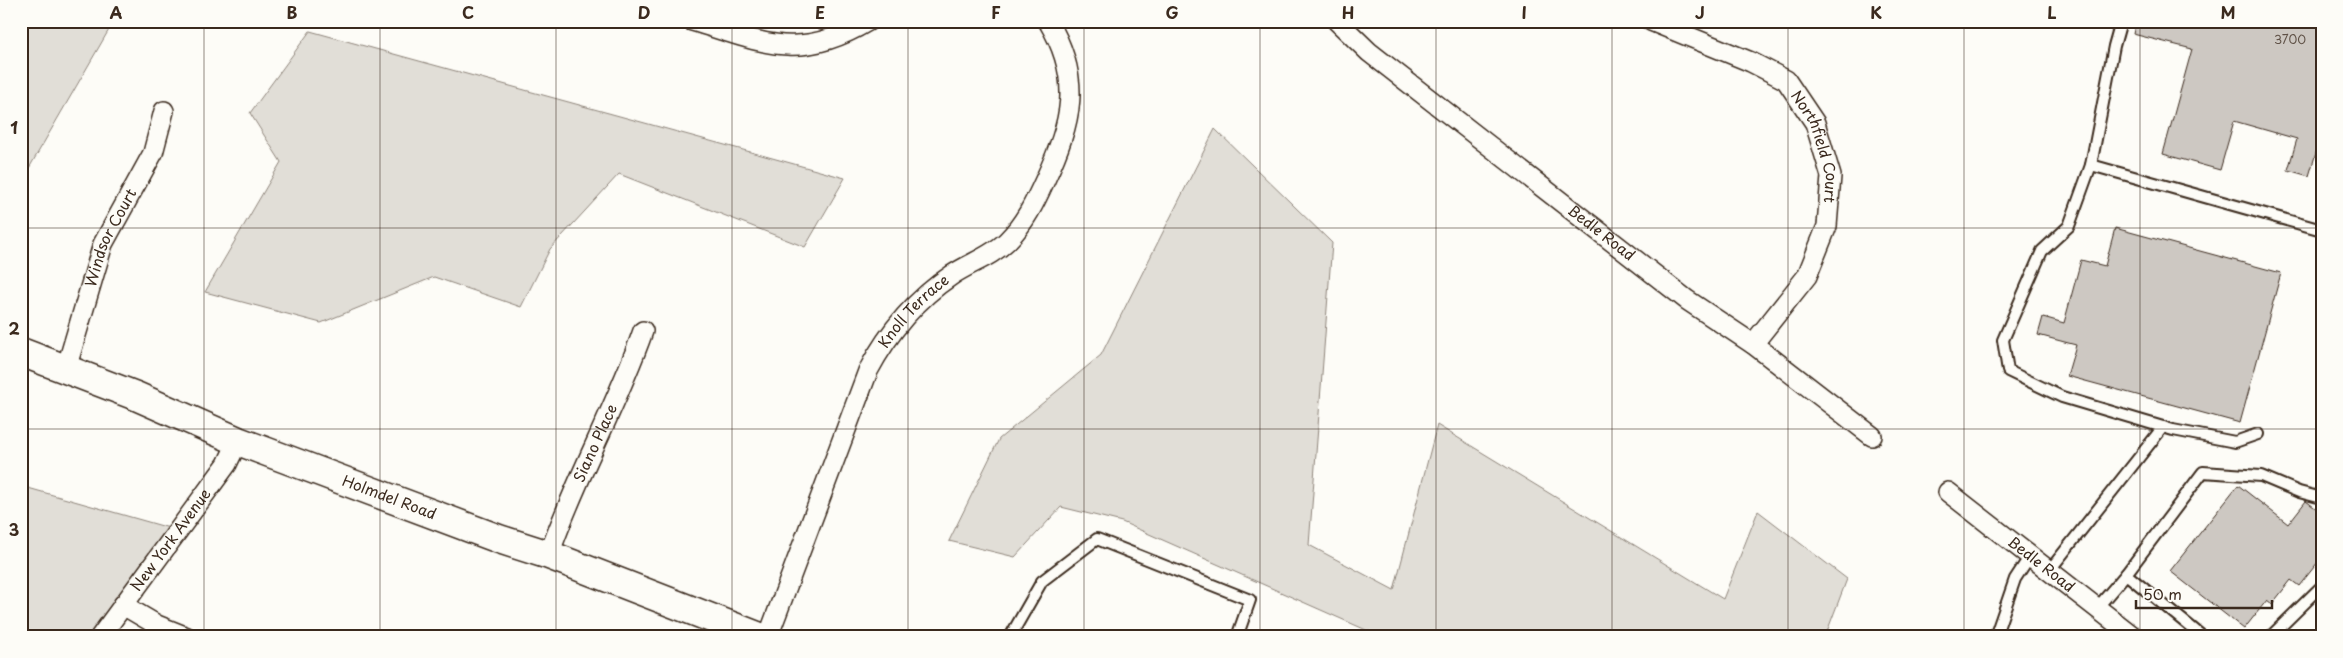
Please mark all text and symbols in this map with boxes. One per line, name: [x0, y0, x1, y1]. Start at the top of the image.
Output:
text: A: [110, 0, 123, 24]
text: B: [287, 0, 298, 24]
text: C: [462, 0, 474, 24]
text: D: [638, 0, 650, 24]
text: E: [815, 0, 825, 24]
text: F: [991, 0, 1001, 24]
text: G: [1165, 0, 1179, 24]
text: H: [1342, 0, 1354, 24]
text: I: [1521, 0, 1527, 24]
text: J: [1695, 0, 1705, 24]
text: K: [1870, 0, 1882, 24]
text: L: [2047, 0, 2057, 24]
text: M: [2220, 0, 2236, 24]
house number: 3700: [2274, 30, 2306, 48]
street label: Northfield Court: [1786, 85, 1844, 204]
text: 1: [10, 115, 18, 139]
street label: Windsor Court: [78, 184, 141, 289]
street label: Bedle Road: [1564, 198, 1641, 266]
street label: Knoll Terrace: [872, 268, 953, 352]
text: 2: [8, 316, 20, 340]
street label: Siano Place: [566, 400, 622, 486]
street label: Holmdel Road: [339, 468, 440, 525]
street label: New York Avenue: [124, 483, 215, 596]
text: 3: [9, 517, 19, 541]
street label: Bedle Road: [2003, 530, 2081, 597]
scale bar: [2136, 578, 2272, 610]
text: 50 m: [2143, 582, 2182, 605]

